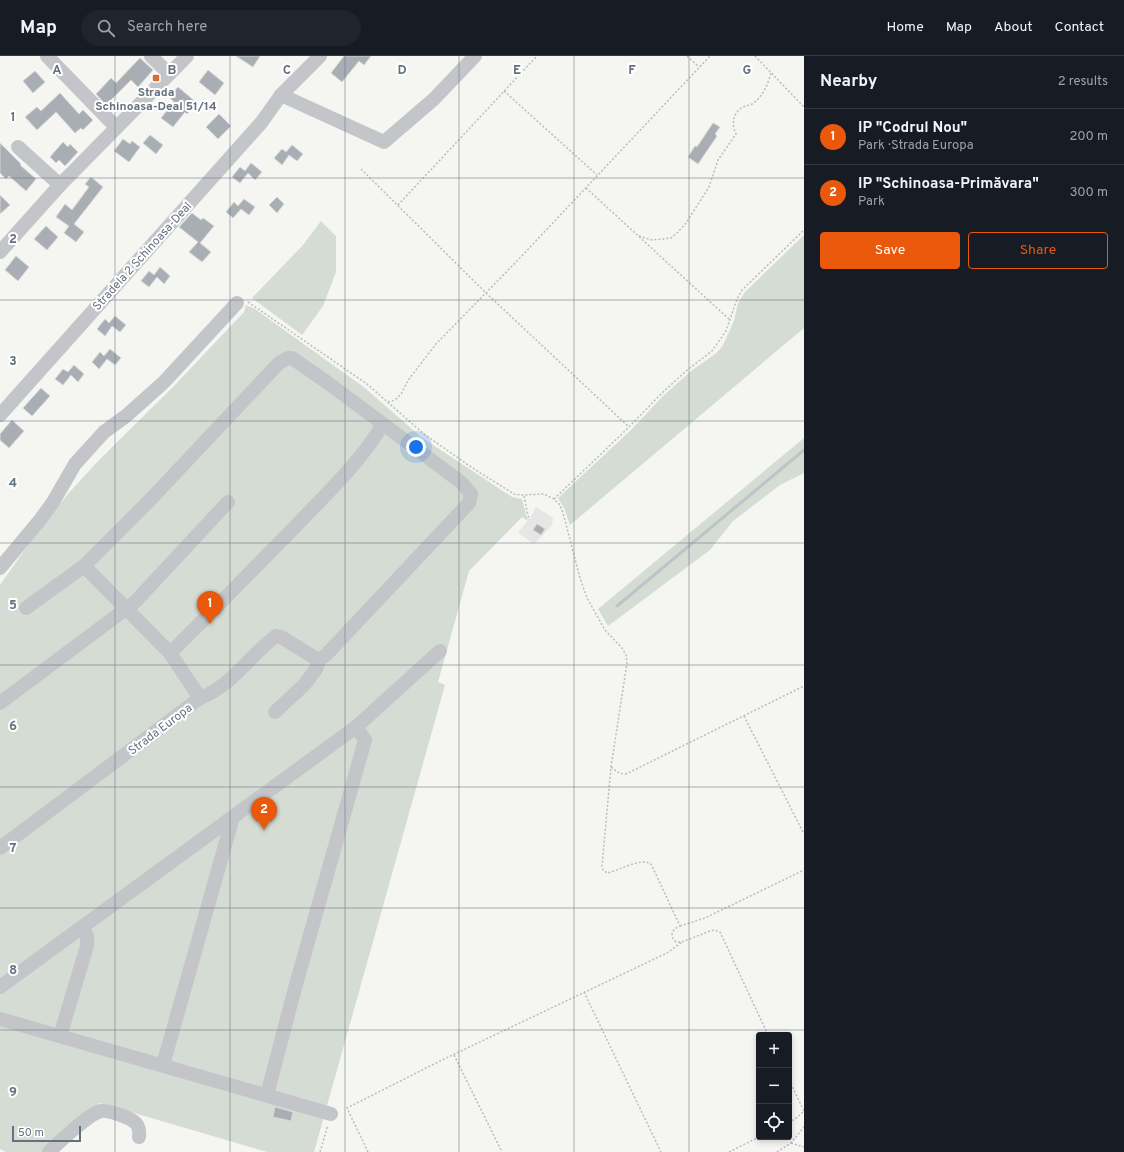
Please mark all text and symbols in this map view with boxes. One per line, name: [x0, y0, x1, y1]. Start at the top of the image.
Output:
search box: [81, 10, 361, 46]
text: Map: [20, 16, 57, 40]
icon: search: [95, 17, 117, 39]
text: Search here: [127, 18, 207, 37]
text: Home: [887, 19, 924, 36]
text: Map: [946, 19, 972, 36]
text: About: [994, 19, 1033, 36]
text: Contact: [1055, 19, 1104, 36]
text: A: [52, 63, 62, 79]
text: B: [168, 63, 177, 79]
text: C: [283, 63, 291, 79]
text: D: [397, 63, 407, 79]
text: E: [513, 63, 521, 79]
text: F: [628, 63, 636, 79]
text: G: [743, 63, 752, 79]
text: Nearby: [820, 71, 877, 93]
marker: Strada Schinoasa-Deal 51/14: [151, 73, 161, 83]
text: 2 results: [1058, 74, 1108, 90]
place label: Strada Schinoasa-Deal 51/14: [95, 85, 217, 115]
text: 1: [10, 110, 16, 126]
text: IP "Codrul Nou": [858, 119, 967, 138]
text: 1: [830, 129, 836, 145]
text: 200 m: [1069, 129, 1108, 145]
text: Park · Strada Europa: [858, 138, 974, 154]
text: IP "Schinoasa-Primăvara": [858, 175, 1039, 194]
text: 2: [829, 185, 837, 201]
text: 300 m: [1070, 185, 1108, 201]
text: Park: [858, 194, 885, 210]
street label: Stradela 2 Schinoasa-Deal: [90, 199, 196, 314]
text: 2: [9, 232, 17, 248]
button: Save: [820, 232, 960, 269]
button: Share: [968, 232, 1108, 269]
text: 3: [9, 354, 17, 370]
your location: [406, 437, 426, 457]
text: 4: [9, 476, 17, 492]
pin: 1: [197, 591, 223, 624]
text: 5: [9, 598, 17, 614]
street label: Strada Europa: [125, 700, 196, 759]
text: 6: [9, 719, 17, 735]
pin: 2: [251, 797, 277, 830]
text: 7: [10, 841, 17, 857]
text: 8: [9, 963, 17, 979]
map controls: [756, 1032, 792, 1140]
button: +: [756, 1032, 792, 1068]
button: −: [756, 1068, 792, 1104]
text: 9: [9, 1085, 17, 1101]
button: locate: [756, 1104, 792, 1140]
scale bar: [12, 1124, 81, 1143]
text: 50 m: [18, 1126, 44, 1140]

